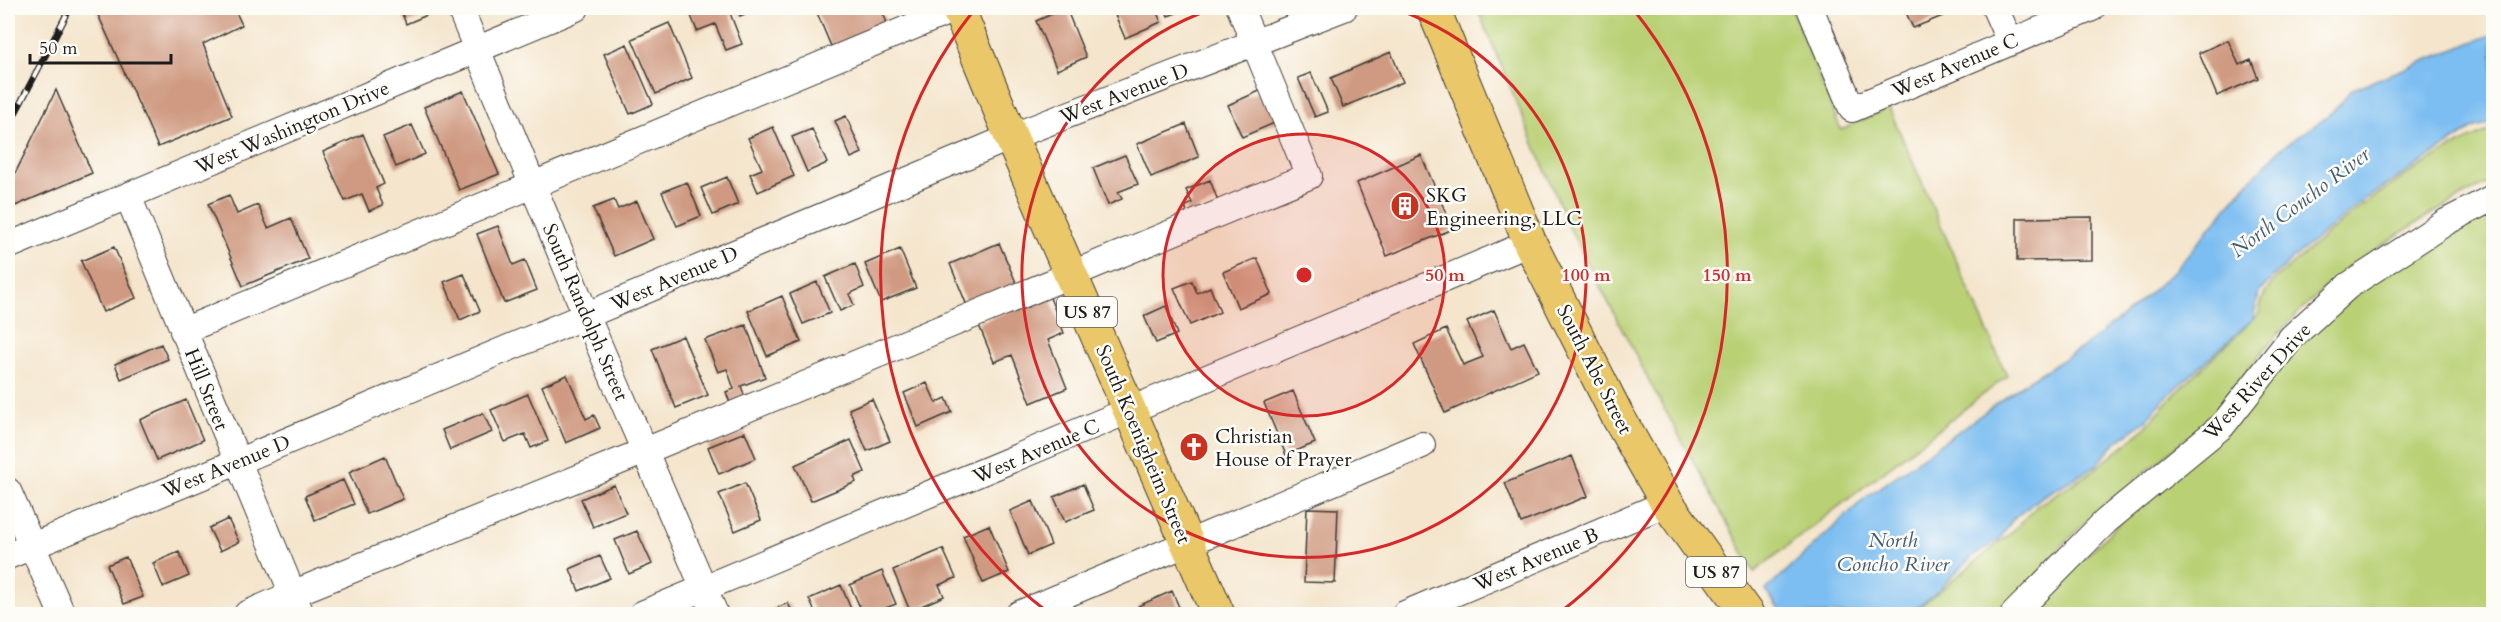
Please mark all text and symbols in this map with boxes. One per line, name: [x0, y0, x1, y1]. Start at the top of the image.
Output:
scale bar: [30, 27, 171, 65]
street label: West Avenue C: [1887, 27, 2023, 105]
text: 50 m: [39, 36, 78, 61]
street label: West Avenue D: [1055, 56, 1193, 131]
street label: West Washington Drive: [190, 74, 393, 181]
water label: North Concho River: [2225, 140, 2377, 264]
place label: SKG Engineering, LLC: [1426, 182, 1582, 232]
building icon: SKG Engineering, LLC: [1389, 190, 1421, 222]
street label: South Randolph Street: [536, 219, 635, 406]
street label: West Avenue D: [605, 239, 742, 318]
text: 50 m: [1425, 263, 1465, 288]
text: 100 m: [1561, 263, 1611, 288]
text: 150 m: [1702, 263, 1752, 288]
centre of rings: [1294, 265, 1314, 285]
road number: US 87: [1057, 297, 1117, 327]
street label: South Abe Street: [1550, 300, 1639, 439]
street label: West River Drive: [2197, 317, 2317, 447]
street label: South Koenigheim Street: [1089, 341, 1198, 548]
street label: Hill Street: [178, 344, 235, 435]
street label: West Avenue C: [968, 413, 1104, 491]
place label: Christian House of Prayer: [1215, 423, 1352, 473]
street label: West Avenue D: [157, 428, 294, 505]
church icon: Christian House of Prayer: [1178, 431, 1210, 463]
street label: West Avenue B: [1469, 521, 1603, 598]
water label: North Concho River: [1837, 526, 1951, 579]
road number: US 87: [1686, 557, 1746, 587]

